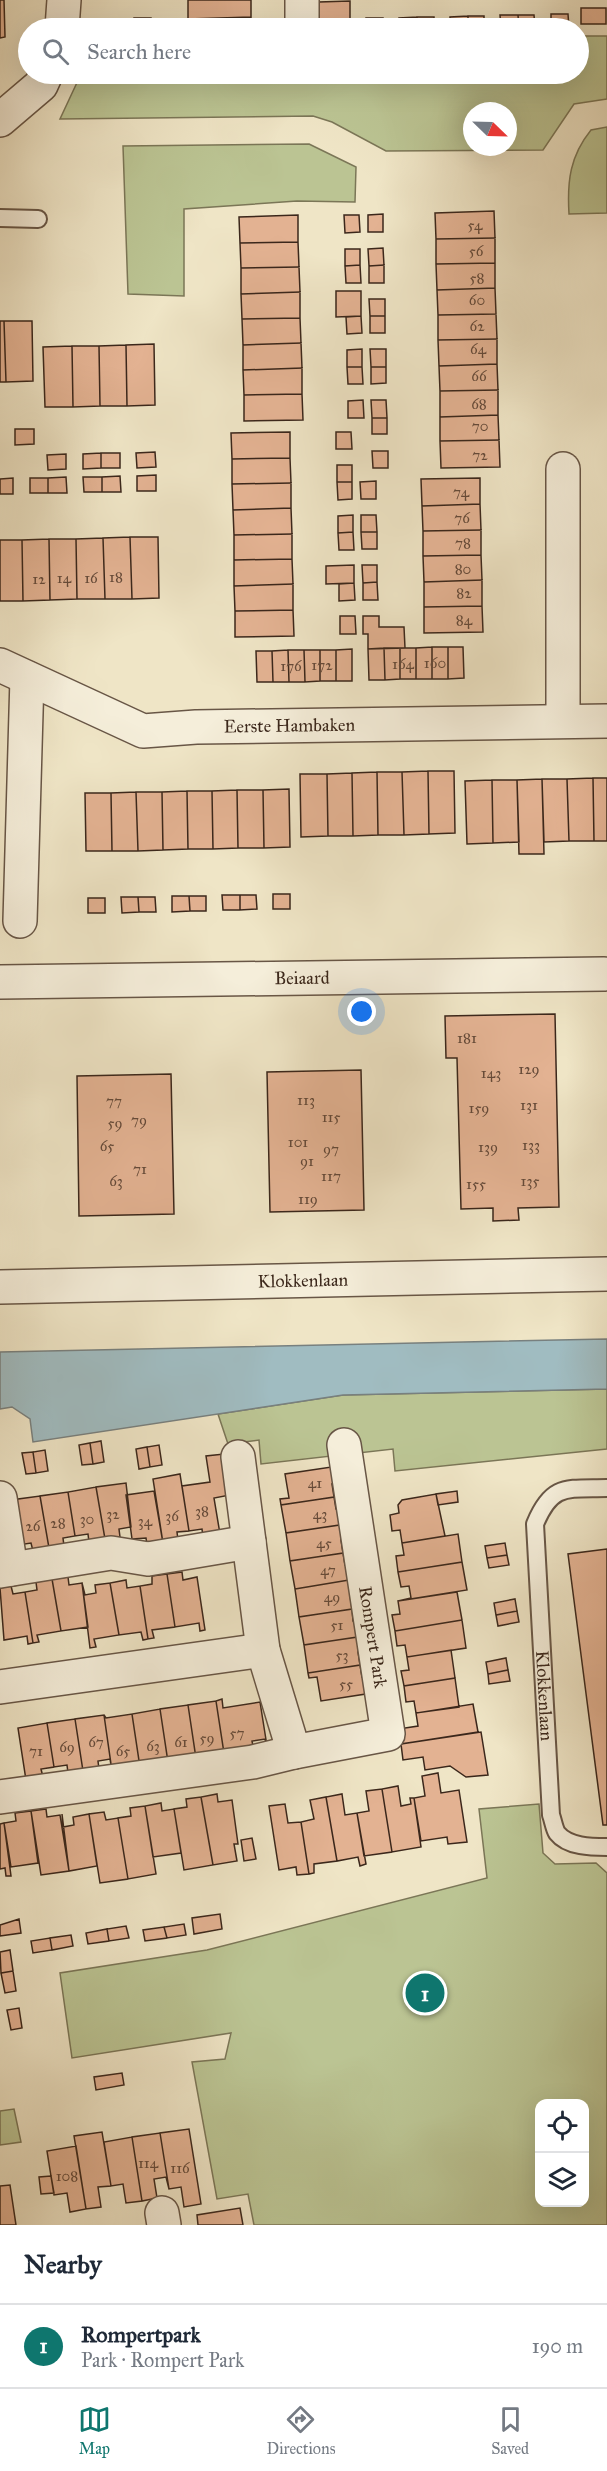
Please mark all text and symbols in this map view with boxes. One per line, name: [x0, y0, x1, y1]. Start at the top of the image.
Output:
search box: [18, 18, 589, 84]
icon: search: [39, 35, 72, 68]
text: Search here: [87, 38, 191, 65]
north arrow: [463, 102, 517, 156]
house number: 54: [468, 216, 483, 234]
house number: 56: [469, 242, 485, 260]
house number: 58: [470, 269, 484, 287]
house number: 60: [469, 291, 485, 309]
house number: 62: [469, 317, 485, 335]
house number: 64: [470, 340, 487, 358]
house number: 66: [471, 367, 488, 385]
house number: 68: [471, 395, 487, 413]
house number: 70: [472, 417, 488, 435]
house number: 72: [472, 446, 488, 464]
house number: 74: [453, 483, 470, 501]
house number: 76: [454, 509, 471, 527]
house number: 78: [455, 534, 471, 552]
house number: 80: [455, 560, 471, 578]
house number: 18: [109, 568, 123, 586]
house number: 14: [57, 569, 72, 587]
house number: 16: [84, 569, 99, 587]
house number: 12: [32, 570, 46, 588]
house number: 82: [456, 584, 472, 602]
house number: 84: [456, 611, 473, 629]
house number: 160: [424, 654, 446, 672]
house number: 164: [392, 655, 415, 673]
house number: 172: [311, 656, 333, 674]
house number: 176: [280, 657, 303, 675]
street label: Eerste Hambaken: [223, 714, 356, 738]
street label: Beiaard: [274, 967, 330, 989]
your location: [347, 997, 376, 1026]
house number: 181: [457, 1029, 477, 1047]
house number: 129: [518, 1060, 540, 1078]
house number: 143: [481, 1064, 501, 1082]
house number: 113: [297, 1091, 315, 1109]
house number: 77: [106, 1092, 122, 1110]
house number: 131: [520, 1096, 538, 1114]
house number: 159: [469, 1099, 489, 1117]
house number: 115: [322, 1108, 340, 1126]
house number: 79: [131, 1111, 147, 1129]
house number: 59: [107, 1114, 123, 1132]
house number: 101: [288, 1133, 308, 1151]
house number: 133: [522, 1136, 540, 1154]
house number: 65: [100, 1137, 114, 1155]
house number: 139: [478, 1138, 498, 1156]
house number: 97: [323, 1140, 339, 1158]
house number: 91: [300, 1152, 314, 1170]
house number: 71: [133, 1160, 147, 1178]
house number: 117: [321, 1167, 341, 1185]
house number: 63: [109, 1172, 123, 1190]
house number: 135: [521, 1172, 539, 1190]
house number: 155: [466, 1175, 486, 1193]
house number: 119: [298, 1190, 318, 1208]
street label: Klokkenlaan: [258, 1269, 349, 1292]
house number: 41: [308, 1474, 322, 1492]
house number: 38: [195, 1502, 209, 1520]
house number: 32: [106, 1505, 120, 1523]
house number: 43: [313, 1505, 327, 1523]
house number: 36: [165, 1507, 180, 1525]
house number: 30: [80, 1510, 94, 1528]
house number: 34: [138, 1512, 153, 1530]
house number: 28: [50, 1514, 66, 1532]
house number: 26: [25, 1517, 42, 1535]
house number: 45: [316, 1534, 332, 1552]
house number: 47: [320, 1561, 336, 1579]
street label: Rompert Park: [354, 1584, 392, 1690]
house number: 49: [324, 1588, 340, 1606]
house number: 51: [331, 1616, 344, 1634]
house number: 53: [336, 1646, 348, 1664]
street label: Klokkenlaan: [531, 1650, 558, 1742]
house number: 55: [339, 1675, 353, 1693]
house number: 57: [230, 1724, 244, 1742]
house number: 59: [199, 1729, 215, 1747]
house number: 67: [88, 1733, 104, 1751]
house number: 61: [174, 1733, 188, 1751]
house number: 63: [146, 1737, 160, 1755]
house number: 69: [59, 1738, 75, 1756]
house number: 71: [29, 1742, 43, 1760]
house number: 65: [116, 1742, 130, 1760]
pin: 1: [406, 1970, 444, 2016]
map controls: [535, 2099, 589, 2207]
button: locate: [535, 2099, 589, 2153]
button: layers: [535, 2153, 589, 2207]
house number: 114: [138, 2154, 159, 2172]
house number: 116: [170, 2159, 191, 2177]
house number: 108: [56, 2167, 78, 2185]
text: Nearby: [24, 2248, 102, 2280]
text: Rompertpark: [81, 2321, 201, 2348]
text: 1: [40, 2334, 47, 2358]
text: 190 m: [532, 2334, 583, 2358]
text: Park · Rompert Park: [81, 2348, 244, 2372]
tab: Map: [78, 2403, 111, 2458]
tab: Directions: [267, 2403, 335, 2458]
tab: Saved: [491, 2403, 529, 2458]

